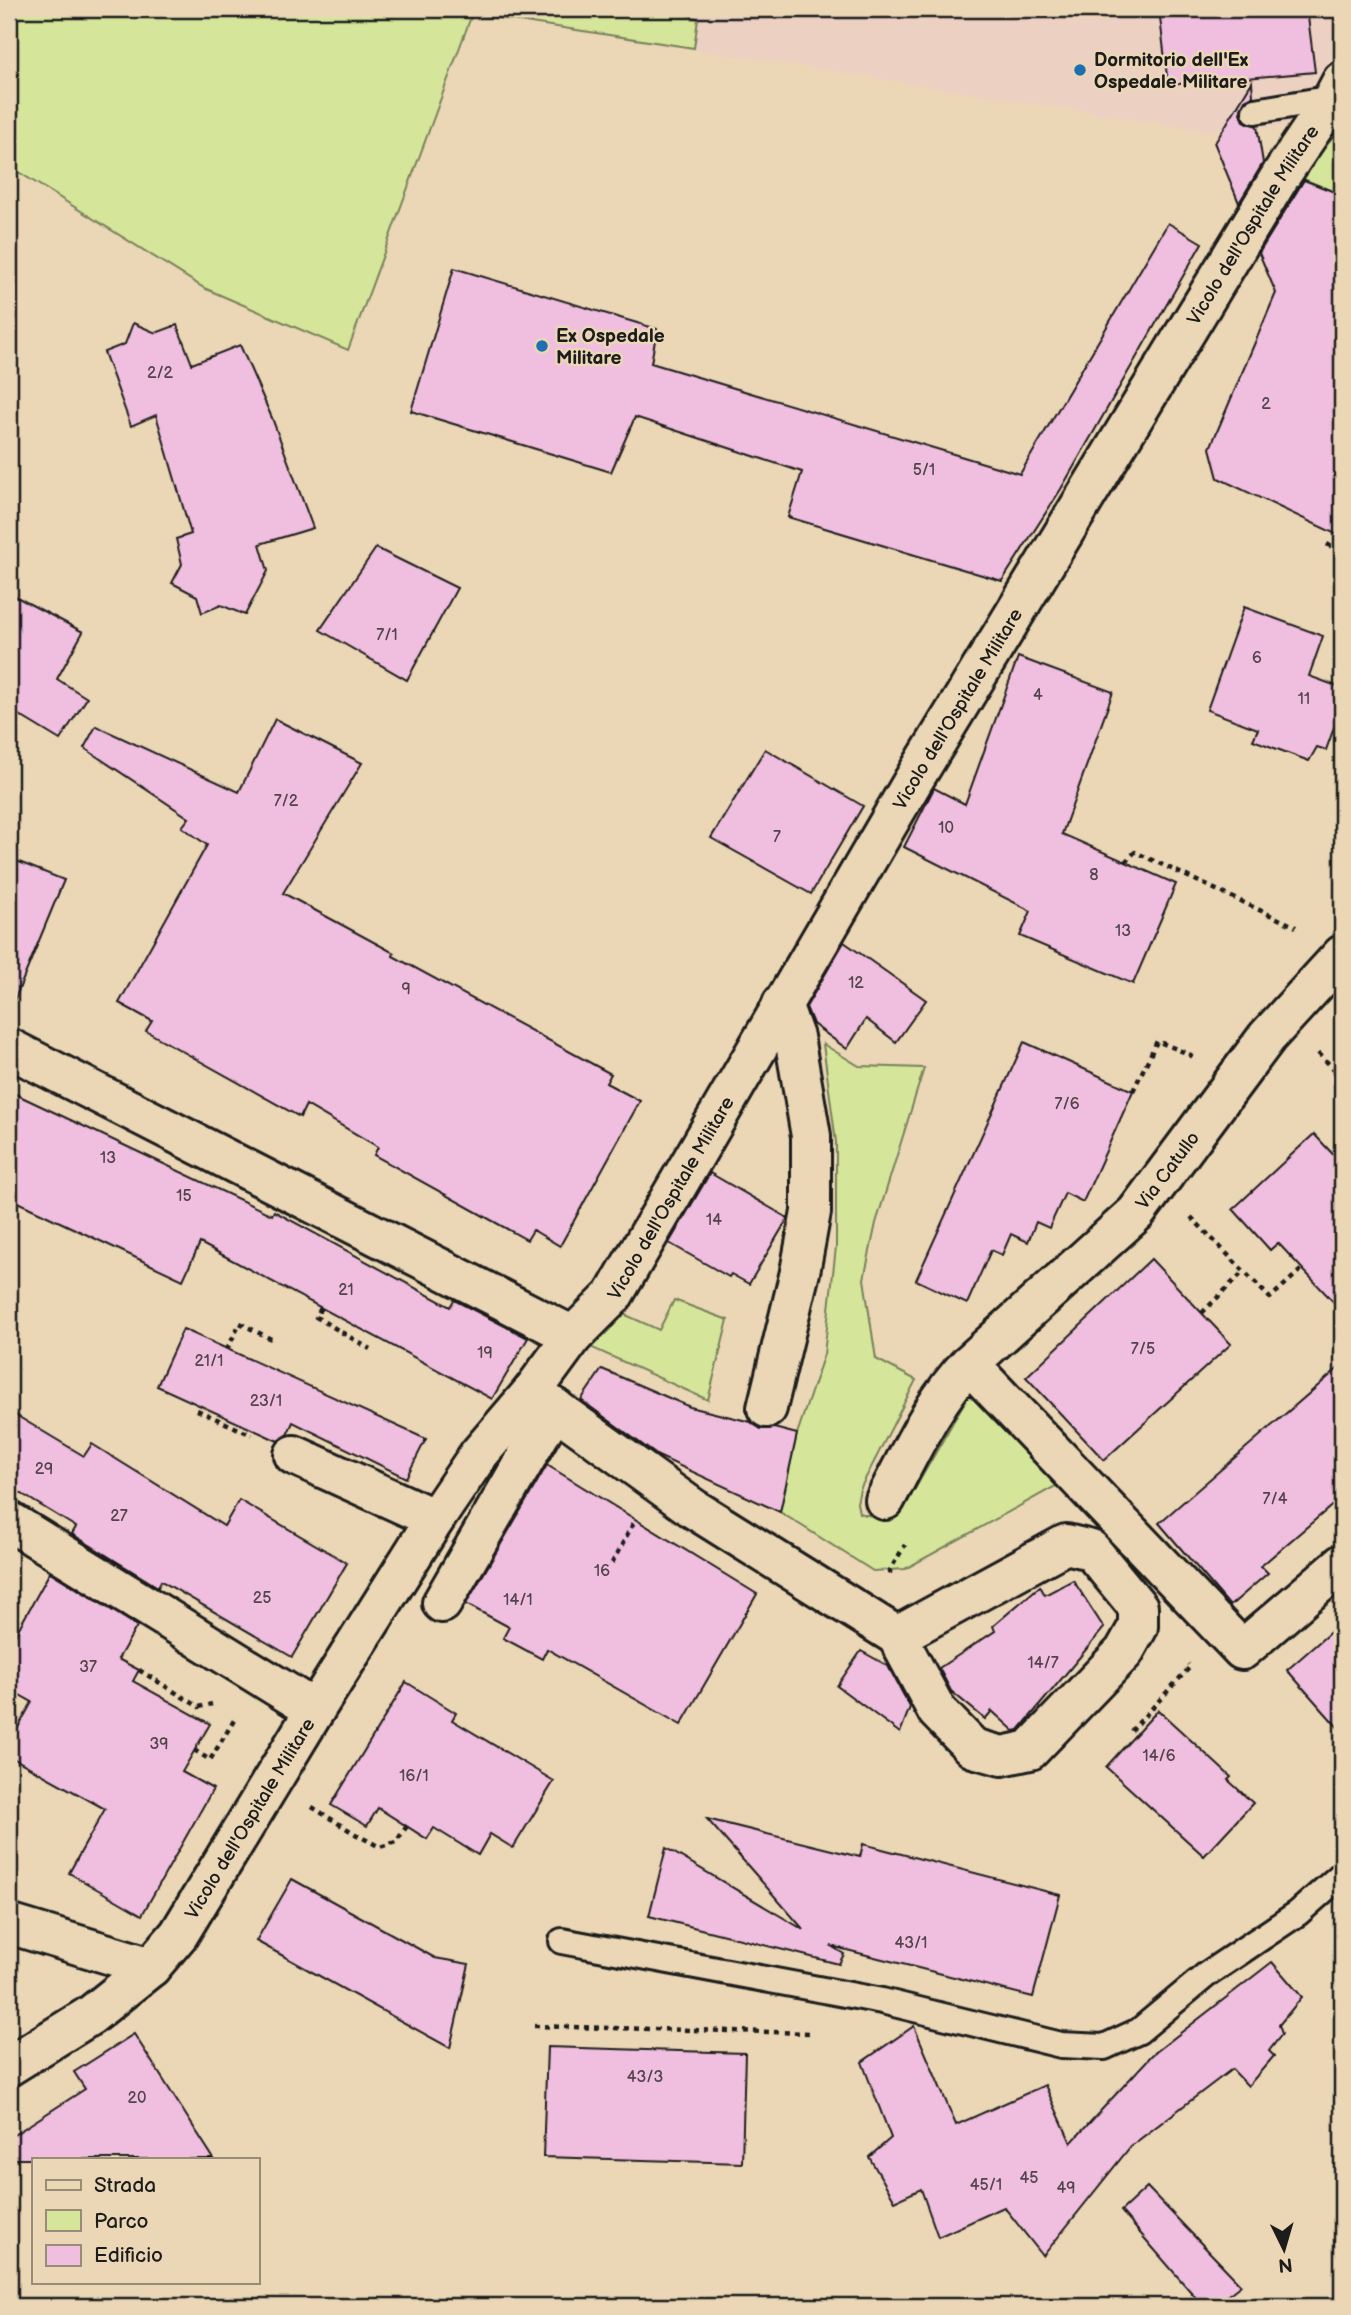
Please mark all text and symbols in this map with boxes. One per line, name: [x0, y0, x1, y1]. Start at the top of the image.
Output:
place label: Dormitorio dell'Ex Ospedale Militare: [1094, 49, 1249, 94]
marker: Dormitorio dell'Ex Ospedale Militare: [1072, 62, 1088, 78]
street label: Vicolo dell'Ospitale Militare: [1183, 121, 1324, 330]
place label: Ex Ospedale Militare: [556, 325, 665, 370]
marker: Ex Ospedale Militare: [534, 338, 550, 354]
house number: 2/2: [147, 364, 174, 383]
house number: 2: [1261, 395, 1271, 414]
house number: 5/1: [913, 461, 935, 480]
street label: Vicolo dell'Ospitale Militare: [889, 605, 1028, 814]
house number: 7/1: [376, 626, 398, 645]
house number: 6: [1252, 649, 1262, 668]
house number: 4: [1033, 686, 1043, 705]
house number: 11: [1298, 690, 1310, 709]
house number: 7/2: [274, 792, 299, 811]
house number: 10: [938, 819, 954, 838]
house number: 7: [773, 828, 781, 847]
house number: 8: [1089, 866, 1099, 885]
house number: 13: [1115, 922, 1131, 941]
house number: 12: [848, 974, 864, 993]
house number: 9: [401, 980, 411, 999]
street label: Vicolo dell'Ospitale Militare: [603, 1093, 740, 1304]
house number: 7/6: [1055, 1095, 1080, 1114]
street label: Via Catullo: [1131, 1127, 1205, 1214]
house number: 13: [100, 1149, 116, 1168]
house number: 15: [176, 1187, 192, 1206]
house number: 14: [706, 1211, 722, 1230]
house number: 21: [338, 1281, 354, 1300]
house number: 7/5: [1131, 1340, 1155, 1359]
house number: 19: [477, 1344, 493, 1363]
house number: 21/1: [195, 1352, 223, 1371]
house number: 23/1: [250, 1392, 282, 1411]
house number: 29: [35, 1460, 53, 1479]
house number: 7/4: [1263, 1490, 1288, 1509]
house number: 27: [110, 1507, 128, 1526]
house number: 16: [594, 1562, 610, 1581]
house number: 25: [253, 1589, 271, 1608]
house number: 14/1: [503, 1591, 533, 1610]
house number: 14/7: [1027, 1654, 1059, 1673]
house number: 37: [79, 1658, 97, 1677]
street label: Vicolo dell'Ospitale Militare: [181, 1714, 320, 1924]
house number: 39: [149, 1735, 169, 1754]
house number: 14/6: [1143, 1747, 1176, 1766]
house number: 16/1: [399, 1767, 429, 1786]
house number: 43/1: [894, 1934, 928, 1953]
house number: 43/3: [627, 2068, 663, 2087]
house number: 20: [128, 2089, 146, 2108]
legend: [32, 2158, 259, 2284]
house number: 45: [1020, 2169, 1038, 2188]
text: Strada: [94, 2173, 156, 2198]
house number: 45/1: [970, 2176, 1002, 2195]
house number: 49: [1056, 2179, 1076, 2198]
text: Parco: [94, 2209, 149, 2234]
north arrow: [1250, 2214, 1320, 2284]
text: Edificio: [94, 2243, 163, 2268]
text: N: [1277, 2252, 1293, 2277]

